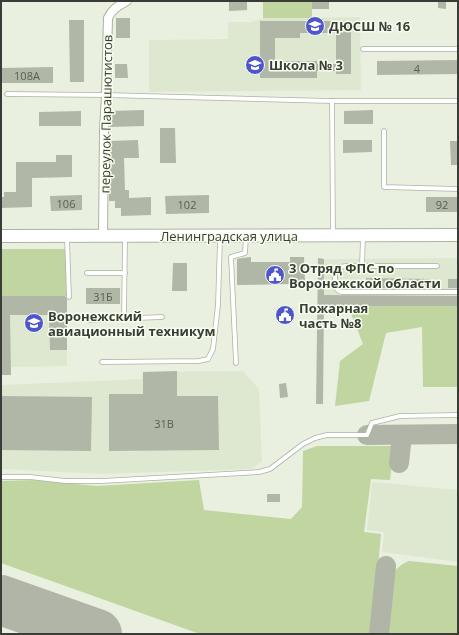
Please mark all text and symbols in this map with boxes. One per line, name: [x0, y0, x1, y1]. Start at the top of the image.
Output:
school or university icon: ДЮСШ № 16: [304, 15, 326, 37]
place label: ДЮСШ № 16: [329, 17, 411, 35]
street label: переулок Парашютистов: [96, 34, 116, 194]
school or university icon: Школа № 3: [244, 54, 266, 76]
place label: Школа № 3: [269, 56, 343, 74]
house number: 4: [414, 61, 421, 76]
house number: 108А: [14, 68, 40, 83]
house number: 106: [57, 196, 75, 211]
house number: 102: [178, 197, 196, 212]
house number: 92: [436, 197, 448, 212]
street label: Ленинградская улица: [160, 227, 298, 245]
place label: 3 Отряд ФПС по Воронежской области: [289, 259, 441, 292]
public building icon: 3 Отряд ФПС по Воронежской области: [264, 264, 286, 286]
house number: 31Б: [93, 289, 113, 304]
place label: Пожарная часть №8: [299, 299, 368, 332]
public building icon: Пожарная часть №8: [274, 304, 296, 326]
place label: Воронежский авиационный техникум: [48, 307, 215, 340]
school or university icon: Воронежский авиационный техникум: [23, 312, 45, 334]
house number: 31В: [154, 416, 174, 431]

